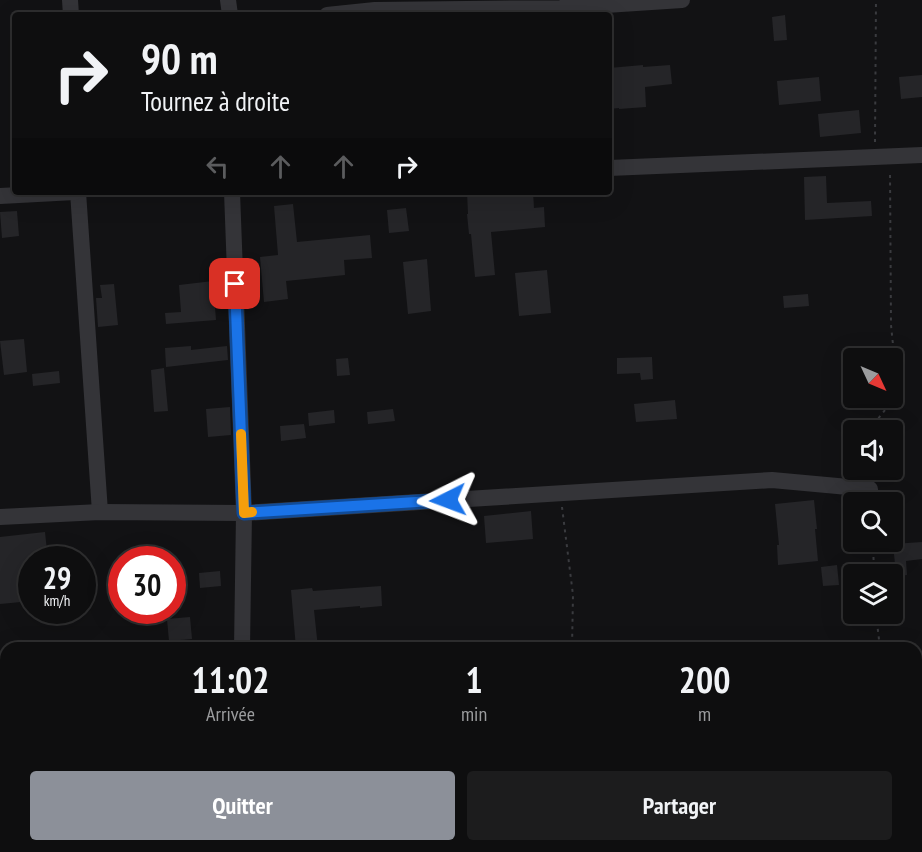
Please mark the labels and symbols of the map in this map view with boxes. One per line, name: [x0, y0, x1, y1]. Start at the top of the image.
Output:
pin: [209, 258, 260, 309]
north arrow: [843, 348, 903, 408]
position arrow: [416, 468, 480, 532]
speed limit sign: 30: [108, 546, 186, 624]

